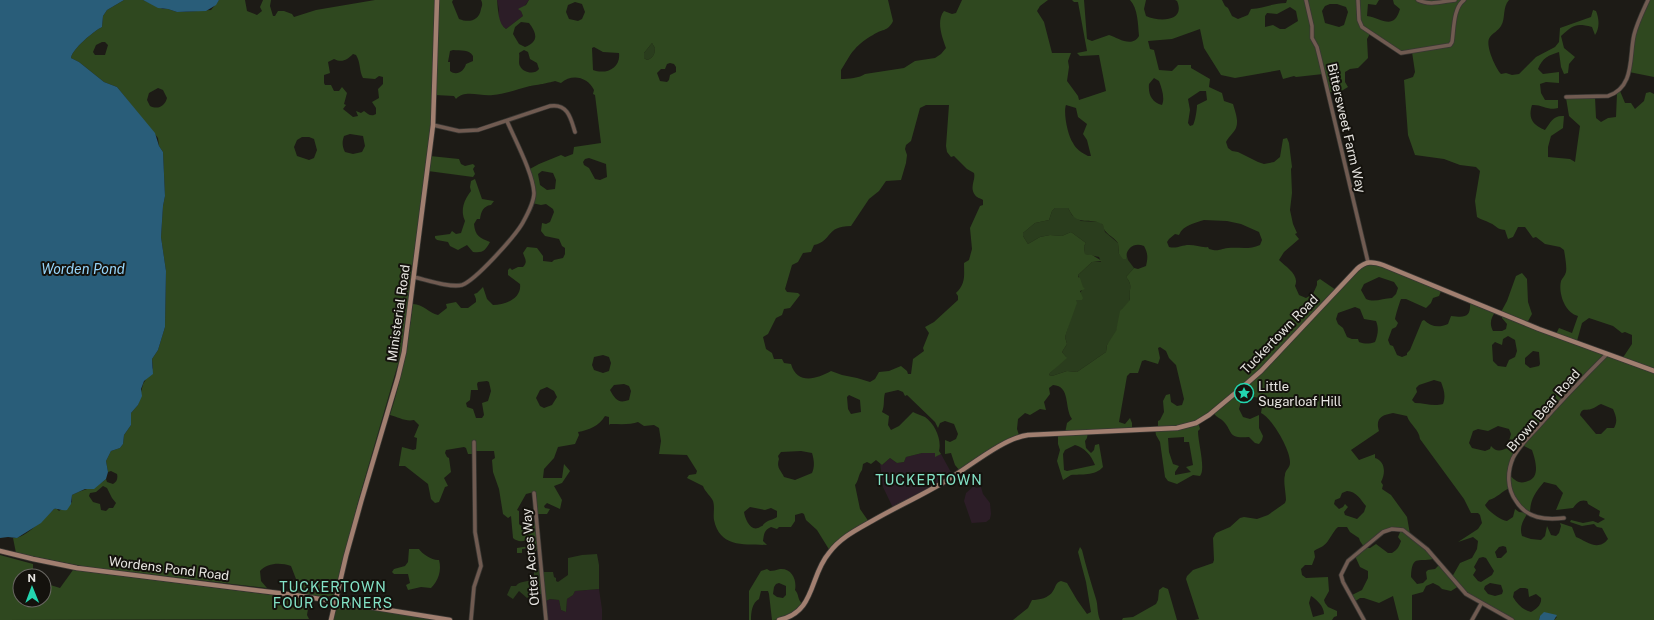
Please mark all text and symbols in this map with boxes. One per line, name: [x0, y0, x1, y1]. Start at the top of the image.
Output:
street label: Bittersweet Farm Way: [1324, 62, 1369, 194]
water label: Worden Pond: [41, 261, 125, 277]
street label: Ministerial Road: [384, 264, 413, 362]
street label: Tuckertown Road: [1238, 292, 1321, 377]
street label: Brown Bear Road: [1504, 366, 1583, 454]
place label: Little Sugarloaf Hill: [1258, 379, 1342, 409]
place icon: Little Sugarloaf Hill: [1233, 382, 1255, 404]
district label: TUCKERTOWN: [875, 472, 983, 488]
street label: Otter Acres Way: [519, 508, 542, 606]
street label: Wordens Pond Road: [108, 554, 230, 583]
north arrow: [12, 568, 52, 608]
text: N: [27, 572, 36, 584]
district label: TUCKERTOWN FOUR CORNERS: [273, 579, 393, 611]

